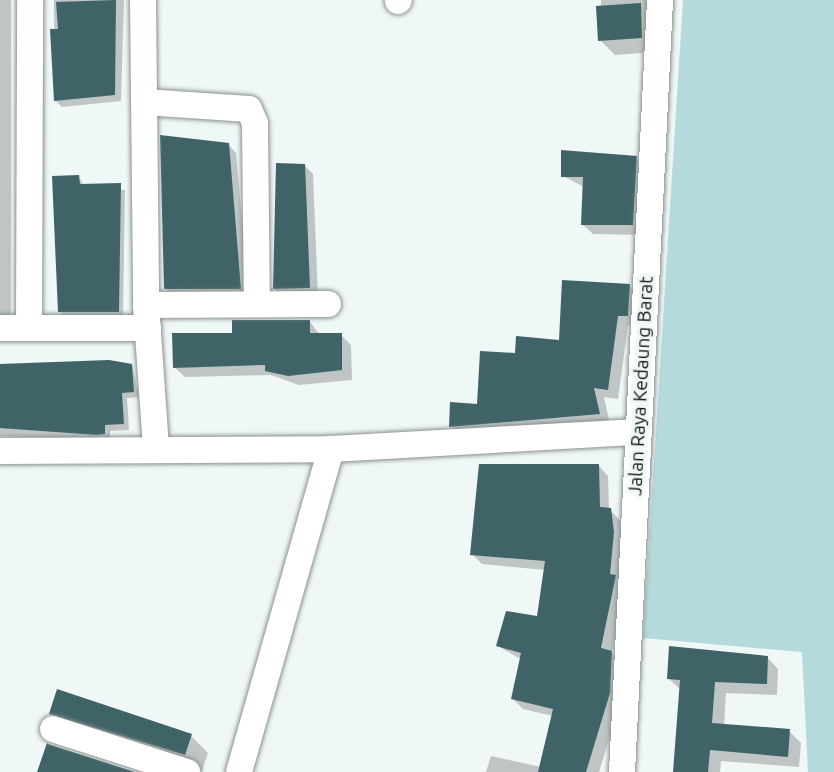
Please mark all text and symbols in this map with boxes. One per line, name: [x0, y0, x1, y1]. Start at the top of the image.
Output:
street label: Jalan Raya Kedaung Barat: [624, 276, 658, 496]

